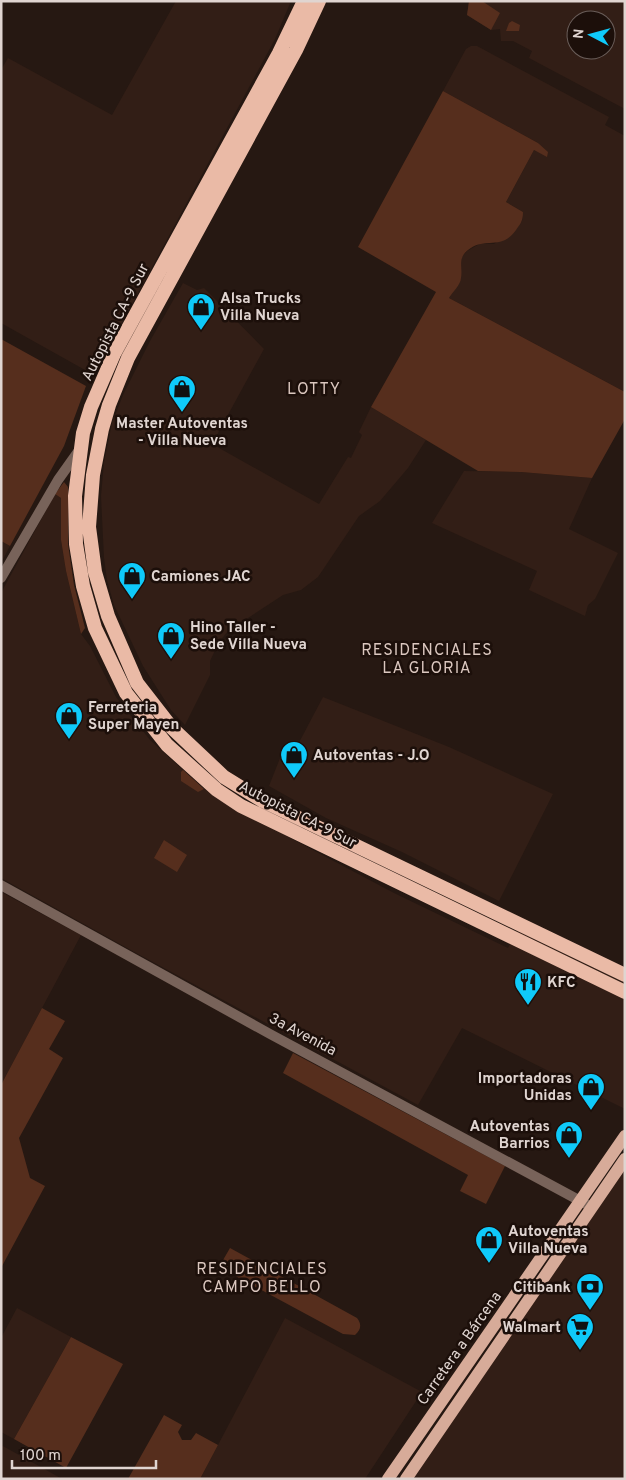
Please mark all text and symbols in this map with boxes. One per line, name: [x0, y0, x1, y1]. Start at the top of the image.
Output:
north arrow: [566, 10, 616, 60]
text: N: [571, 28, 589, 40]
street label: Autopista CA-9 Sur: [78, 260, 154, 385]
place label: Alsa Trucks Villa Nueva: [220, 290, 301, 326]
shop icon: Alsa Trucks Villa Nueva: [186, 292, 216, 331]
shop icon: Master Autoventas - Villa Nueva: [167, 374, 197, 413]
district label: LOTTY: [287, 380, 341, 400]
place label: Master Autoventas - Villa Nueva: [116, 415, 248, 451]
shop icon: Camiones JAC: [117, 561, 147, 600]
place label: Camiones JAC: [151, 568, 251, 587]
place label: Hino Taller - Sede Villa Nueva: [190, 619, 307, 655]
shop icon: Hino Taller - Sede Villa Nueva: [156, 621, 186, 660]
district label: RESIDENCIALES LA GLORIA: [361, 641, 493, 679]
place label: Ferreteria Super Mayen: [88, 699, 179, 735]
shop icon: Ferreteria Super Mayen: [54, 701, 84, 740]
shop icon: Autoventas - J.O: [279, 740, 309, 779]
place label: Autoventas - J.O: [313, 747, 430, 766]
street label: Autopista CA-9 Sur: [235, 777, 360, 853]
restaurant icon: KFC: [513, 967, 543, 1006]
place label: KFC: [547, 974, 576, 993]
street label: 3a Avenida: [265, 1010, 339, 1061]
place label: Importadoras Unidas: [478, 1070, 572, 1106]
shop icon: Importadoras Unidas: [576, 1072, 606, 1111]
place label: Autoventas Barrios: [469, 1118, 550, 1154]
shop icon: Autoventas Barrios: [554, 1120, 584, 1159]
place label: Autoventas Villa Nueva: [508, 1223, 589, 1259]
shop icon: Autoventas Villa Nueva: [474, 1225, 504, 1264]
district label: RESIDENCIALES CAMPO BELLO: [196, 1260, 328, 1298]
bank icon: Citibank: [575, 1272, 605, 1311]
place label: Citibank: [513, 1279, 571, 1298]
street label: Carretera a Bárcena: [414, 1288, 507, 1409]
supermarket icon: Walmart: [565, 1312, 595, 1351]
place label: Walmart: [502, 1319, 561, 1338]
scale bar: [12, 1438, 156, 1470]
text: 100 m: [20, 1447, 61, 1466]

